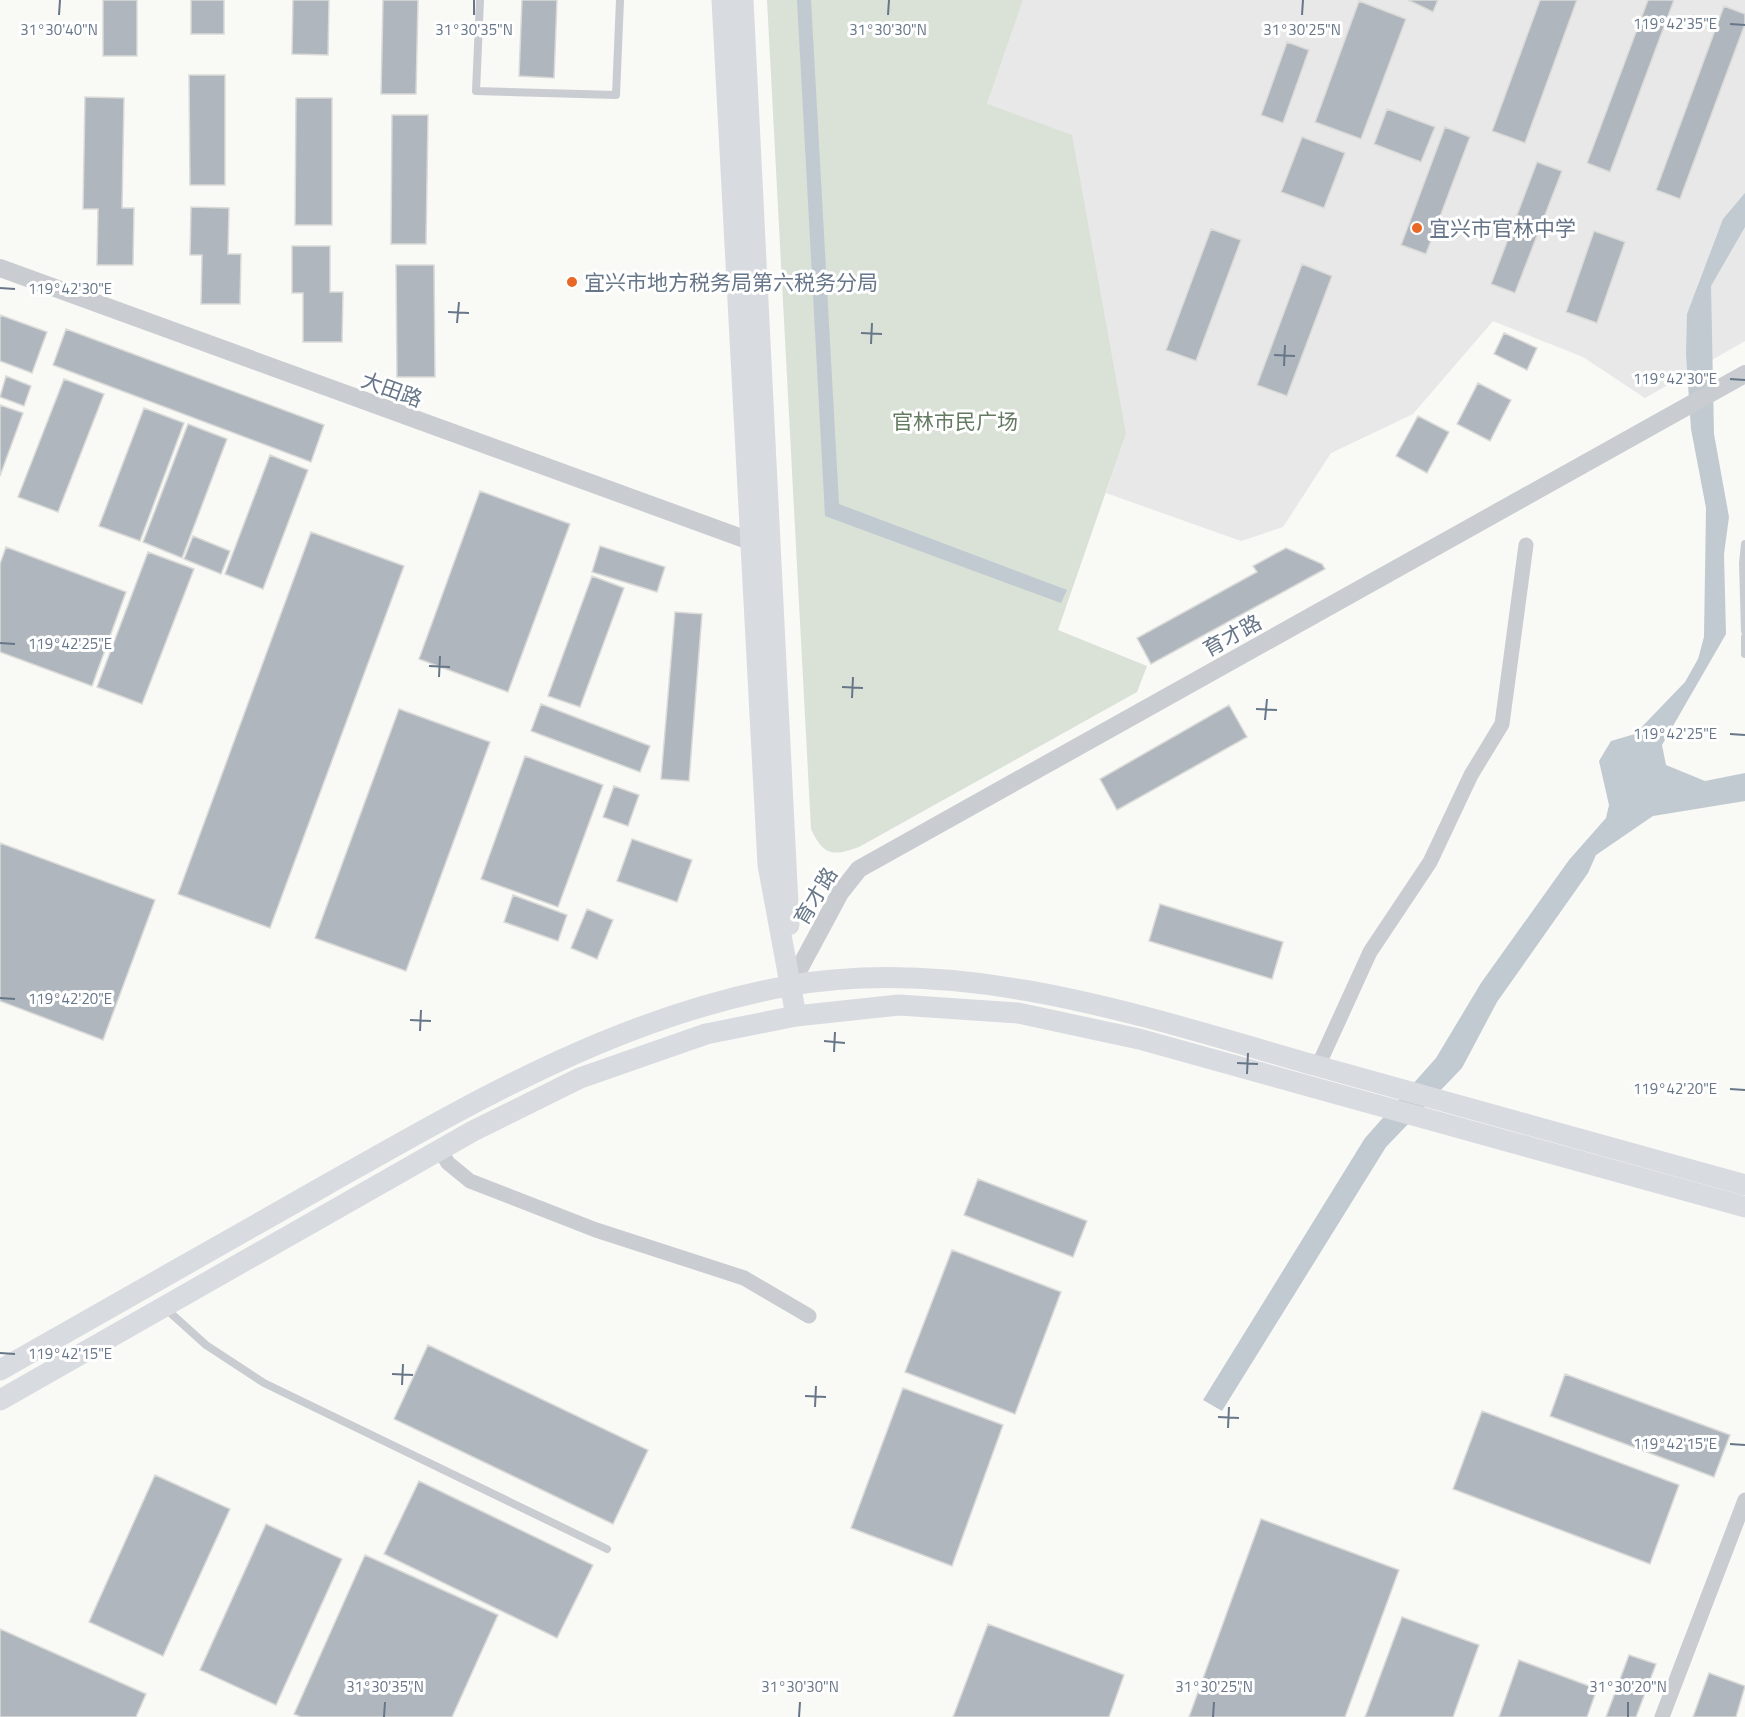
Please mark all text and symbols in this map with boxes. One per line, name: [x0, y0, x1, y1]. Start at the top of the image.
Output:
text: 119°42'35"E: [1633, 12, 1717, 35]
text: 31°30'40"N: [20, 18, 98, 41]
text: 31°30'35"N: [435, 18, 513, 41]
text: 31°30'30"N: [849, 18, 927, 41]
text: 31°30'25"N: [1263, 18, 1341, 41]
place label: 宜兴市官林中学: [1429, 212, 1576, 244]
marker: 宜兴市官林中学: [1410, 221, 1424, 235]
place label: 宜兴市地方税务局第六税务分局: [584, 266, 878, 298]
marker: 宜兴市地方税务局第六税务分局: [565, 275, 579, 289]
text: 119°42'30"E: [28, 277, 112, 300]
street label: 大田路: [357, 363, 427, 415]
text: 119°42'30"E: [1633, 367, 1717, 390]
park label: 官林市民广场: [892, 405, 1018, 437]
street label: 育才路: [1197, 606, 1267, 664]
text: 119°42'25"E: [28, 632, 112, 655]
text: 119°42'25"E: [1633, 722, 1717, 745]
street label: 育才路: [785, 861, 845, 931]
text: 119°42'20"E: [28, 987, 112, 1010]
text: 119°42'20"E: [1633, 1077, 1717, 1100]
text: 119°42'15"E: [28, 1342, 112, 1365]
text: 119°42'15"E: [1633, 1432, 1717, 1455]
text: 31°30'35"N: [346, 1675, 424, 1698]
text: 31°30'30"N: [761, 1675, 839, 1698]
text: 31°30'25"N: [1175, 1675, 1253, 1698]
text: 31°30'20"N: [1589, 1675, 1667, 1698]

